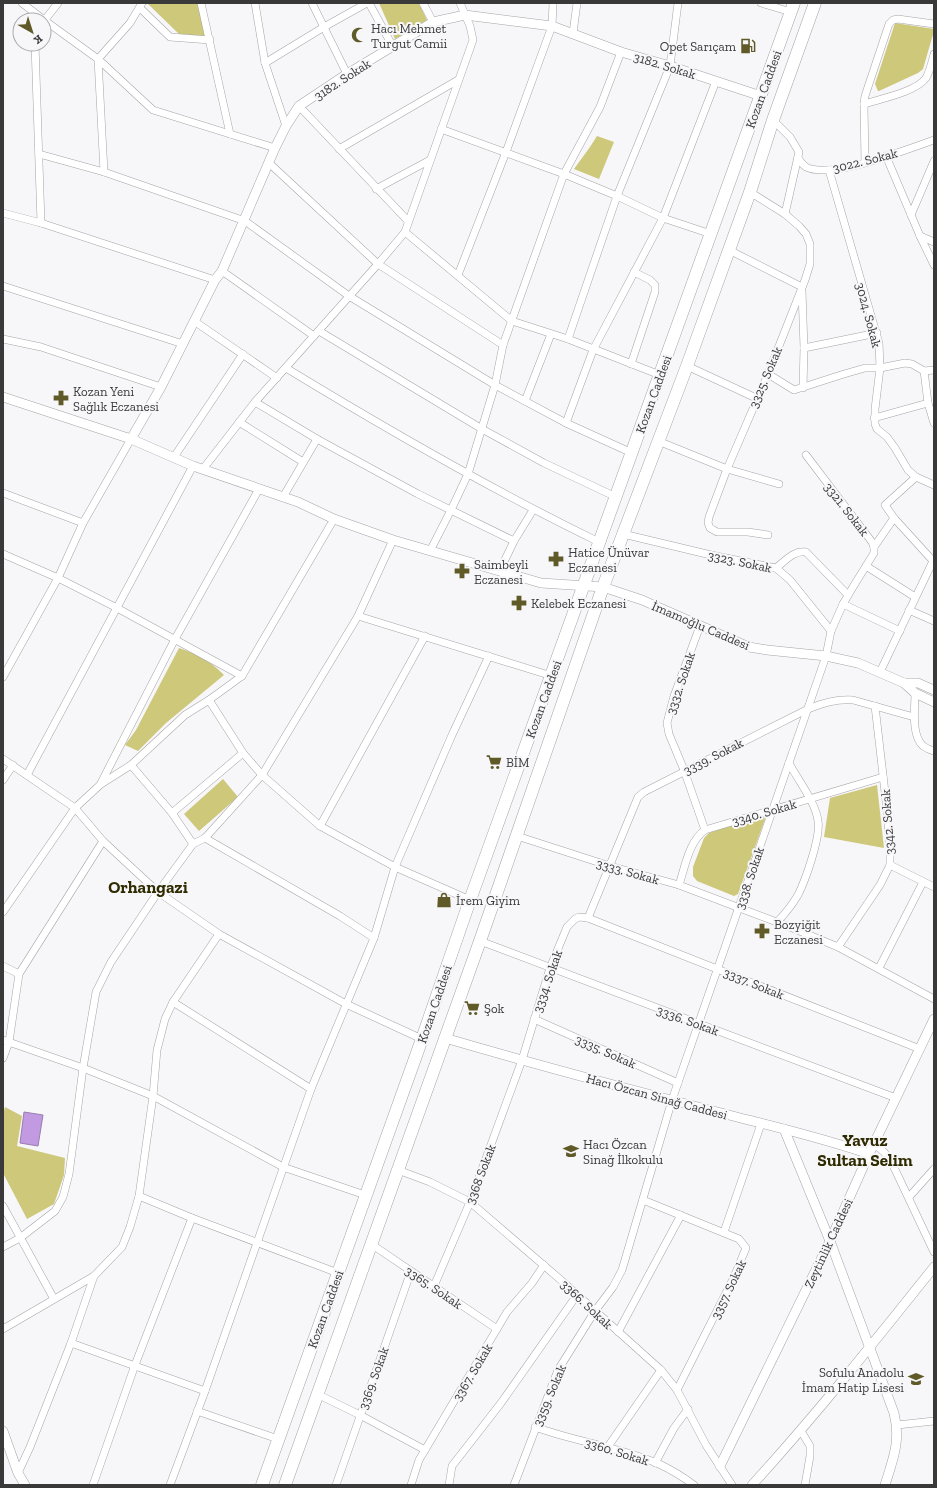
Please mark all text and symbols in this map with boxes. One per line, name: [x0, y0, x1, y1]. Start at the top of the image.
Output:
north arrow: [12, 12, 52, 52]
place label: Hacı Mehmet Turgut Camii: [371, 21, 448, 51]
mosque icon: Hacı Mehmet Turgut Camii: [350, 26, 368, 44]
text: K: [31, 32, 45, 47]
fuel station icon: Opet Sarıçam: [739, 37, 757, 55]
place label: Opet Sarıçam: [660, 39, 737, 54]
street label: Kozan Caddesi: [742, 48, 785, 130]
street label: 3182. Sokak: [632, 49, 698, 82]
street label: 3182. Sokak: [311, 56, 373, 103]
street label: 3022. Sokak: [831, 145, 899, 176]
street label: 3024. Sokak: [853, 281, 884, 349]
street label: 3325. Sokak: [746, 344, 785, 410]
street label: Kozan Caddesi: [632, 353, 675, 435]
place label: Kozan Yeni Sağlık Eczanesi: [73, 384, 159, 414]
pharmacy icon: Kozan Yeni Sağlık Eczanesi: [52, 389, 70, 407]
street label: 3321. Sokak: [821, 480, 872, 539]
place label: Hatice Ünüvar Eczanesi: [568, 545, 649, 575]
street label: 3323. Sokak: [707, 547, 773, 576]
pharmacy icon: Hatice Ünüvar Eczanesi: [547, 550, 565, 568]
place label: Saimbeyli Eczanesi: [474, 557, 529, 587]
pharmacy icon: Saimbeyli Eczanesi: [453, 562, 471, 580]
pharmacy icon: Kelebek Eczanesi: [510, 594, 528, 612]
place label: Kelebek Eczanesi: [531, 596, 627, 611]
street label: İmamoğlu Caddesi: [650, 598, 752, 653]
street label: 3332. Sokak: [663, 650, 698, 716]
street label: Kozan Caddesi: [522, 658, 565, 740]
street label: 3339. Sokak: [681, 735, 746, 778]
supermarket icon: BİM: [485, 753, 503, 771]
place label: BİM: [506, 755, 530, 770]
street label: 3342. Sokak: [878, 789, 897, 855]
street label: 3340. Sokak: [730, 796, 798, 829]
street label: 3338. Sokak: [732, 845, 767, 911]
street label: 3333. Sokak: [595, 855, 661, 888]
district label: Orhangazi: [108, 877, 188, 897]
shop icon: İrem Giyim: [435, 891, 453, 909]
place label: İrem Giyim: [456, 893, 521, 908]
place label: Bozyiğit Eczanesi: [774, 917, 823, 947]
pharmacy icon: Bozyiğit Eczanesi: [753, 922, 771, 940]
street label: 3334. Sokak: [530, 948, 565, 1014]
street label: Kozan Caddesi: [414, 963, 455, 1045]
street label: 3337. Sokak: [721, 965, 786, 1002]
supermarket icon: Şok: [463, 999, 481, 1017]
place label: Şok: [484, 1001, 505, 1016]
street label: 3336. Sokak: [655, 1002, 721, 1039]
street label: 3335. Sokak: [573, 1031, 639, 1072]
street label: Hacı Özcan Sinağ Caddesi: [585, 1070, 729, 1123]
district label: Yavuz Sultan Selim: [817, 1130, 913, 1170]
place label: Hacı Özcan Sinağ İlkokulu: [583, 1137, 664, 1167]
street label: 3368 Sokak: [462, 1142, 499, 1206]
school or university icon: Hacı Özcan Sinağ İlkokulu: [562, 1142, 580, 1160]
street label: Zeytinlik Caddesi: [801, 1196, 856, 1290]
street label: 3357. Sokak: [708, 1257, 749, 1321]
street label: 3365. Sokak: [402, 1263, 465, 1312]
street label: Kozan Caddesi: [304, 1268, 347, 1350]
street label: 3366. Sokak: [558, 1277, 616, 1332]
street label: 3367. Sokak: [449, 1341, 496, 1404]
street label: 3369. Sokak: [355, 1345, 392, 1412]
street label: 3359. Sokak: [530, 1362, 569, 1428]
place label: Sofulu Anadolu İmam Hatip Lisesi: [802, 1365, 905, 1395]
school or university icon: Sofulu Anadolu İmam Hatip Lisesi: [907, 1370, 925, 1388]
street label: 3360. Sokak: [583, 1435, 651, 1468]

